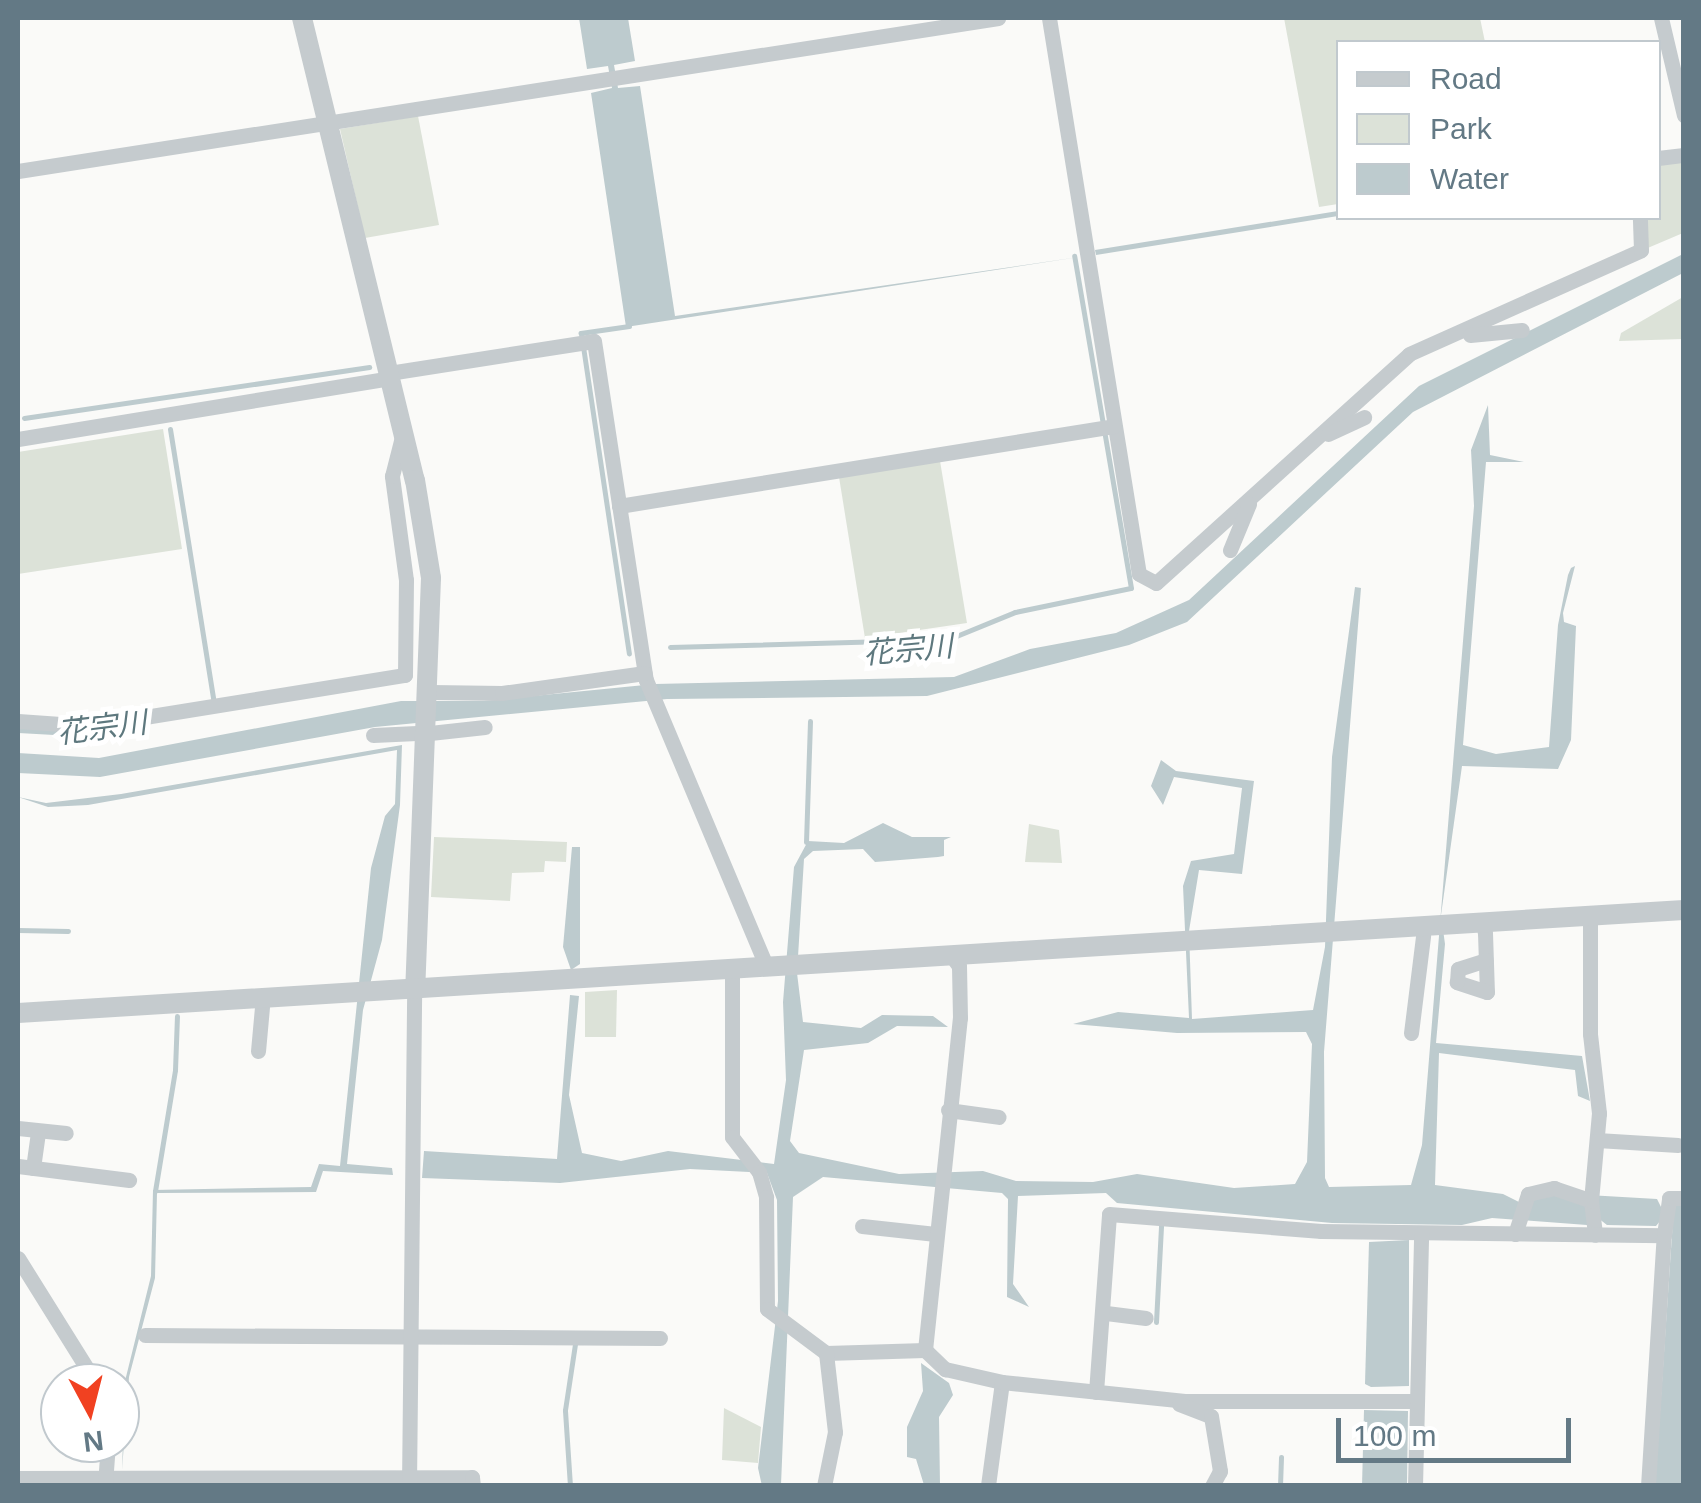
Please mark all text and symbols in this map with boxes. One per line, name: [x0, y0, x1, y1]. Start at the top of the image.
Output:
legend: [1336, 40, 1661, 220]
text: Road: [1430, 62, 1502, 95]
text: Park: [1430, 112, 1492, 145]
text: Water: [1430, 162, 1509, 195]
water label: 花宗川: [862, 628, 954, 672]
water label: 花宗川: [55, 705, 149, 751]
north arrow: [40, 1363, 140, 1463]
scale bar: [1341, 1398, 1576, 1460]
text: 100 m: [1353, 1419, 1436, 1452]
text: N: [82, 1425, 105, 1458]

